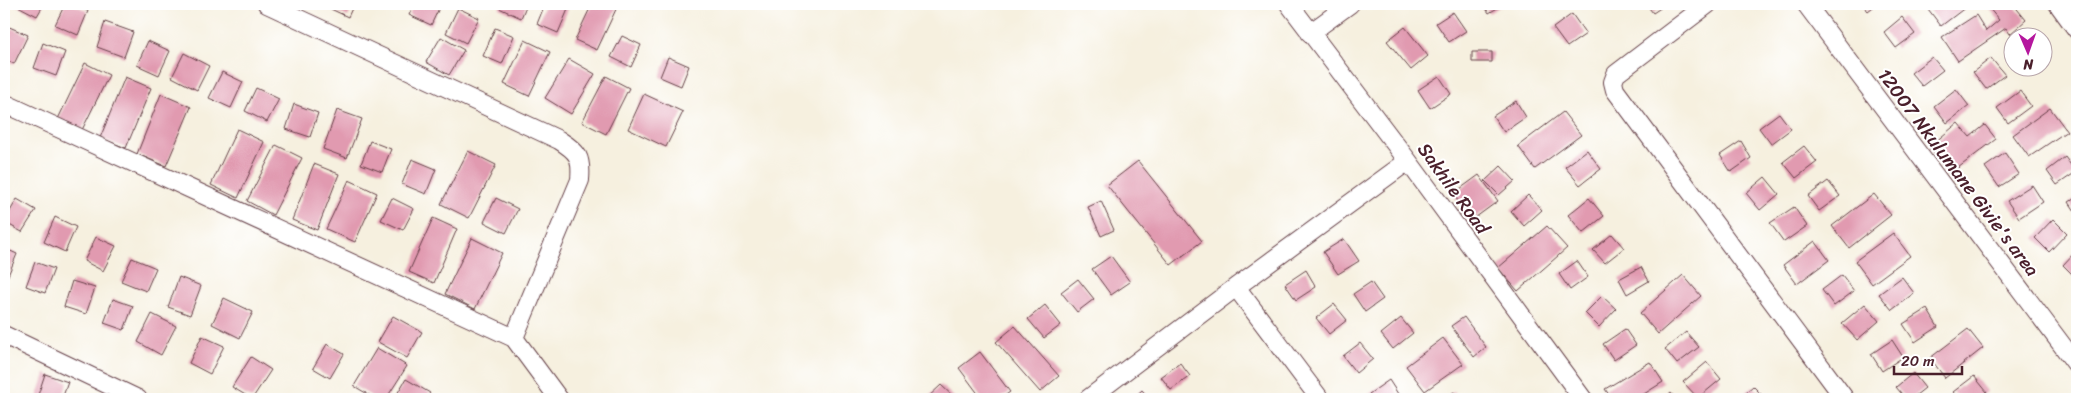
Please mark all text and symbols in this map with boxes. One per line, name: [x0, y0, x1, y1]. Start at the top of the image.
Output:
north arrow: [2004, 28, 2054, 78]
street label: 12007 Nkulumane Givie's area: [1873, 63, 2045, 281]
street label: Sakhile Road: [1409, 135, 1500, 243]
scale bar: [1894, 343, 1961, 375]
text: 20 m: [1901, 348, 1935, 374]

